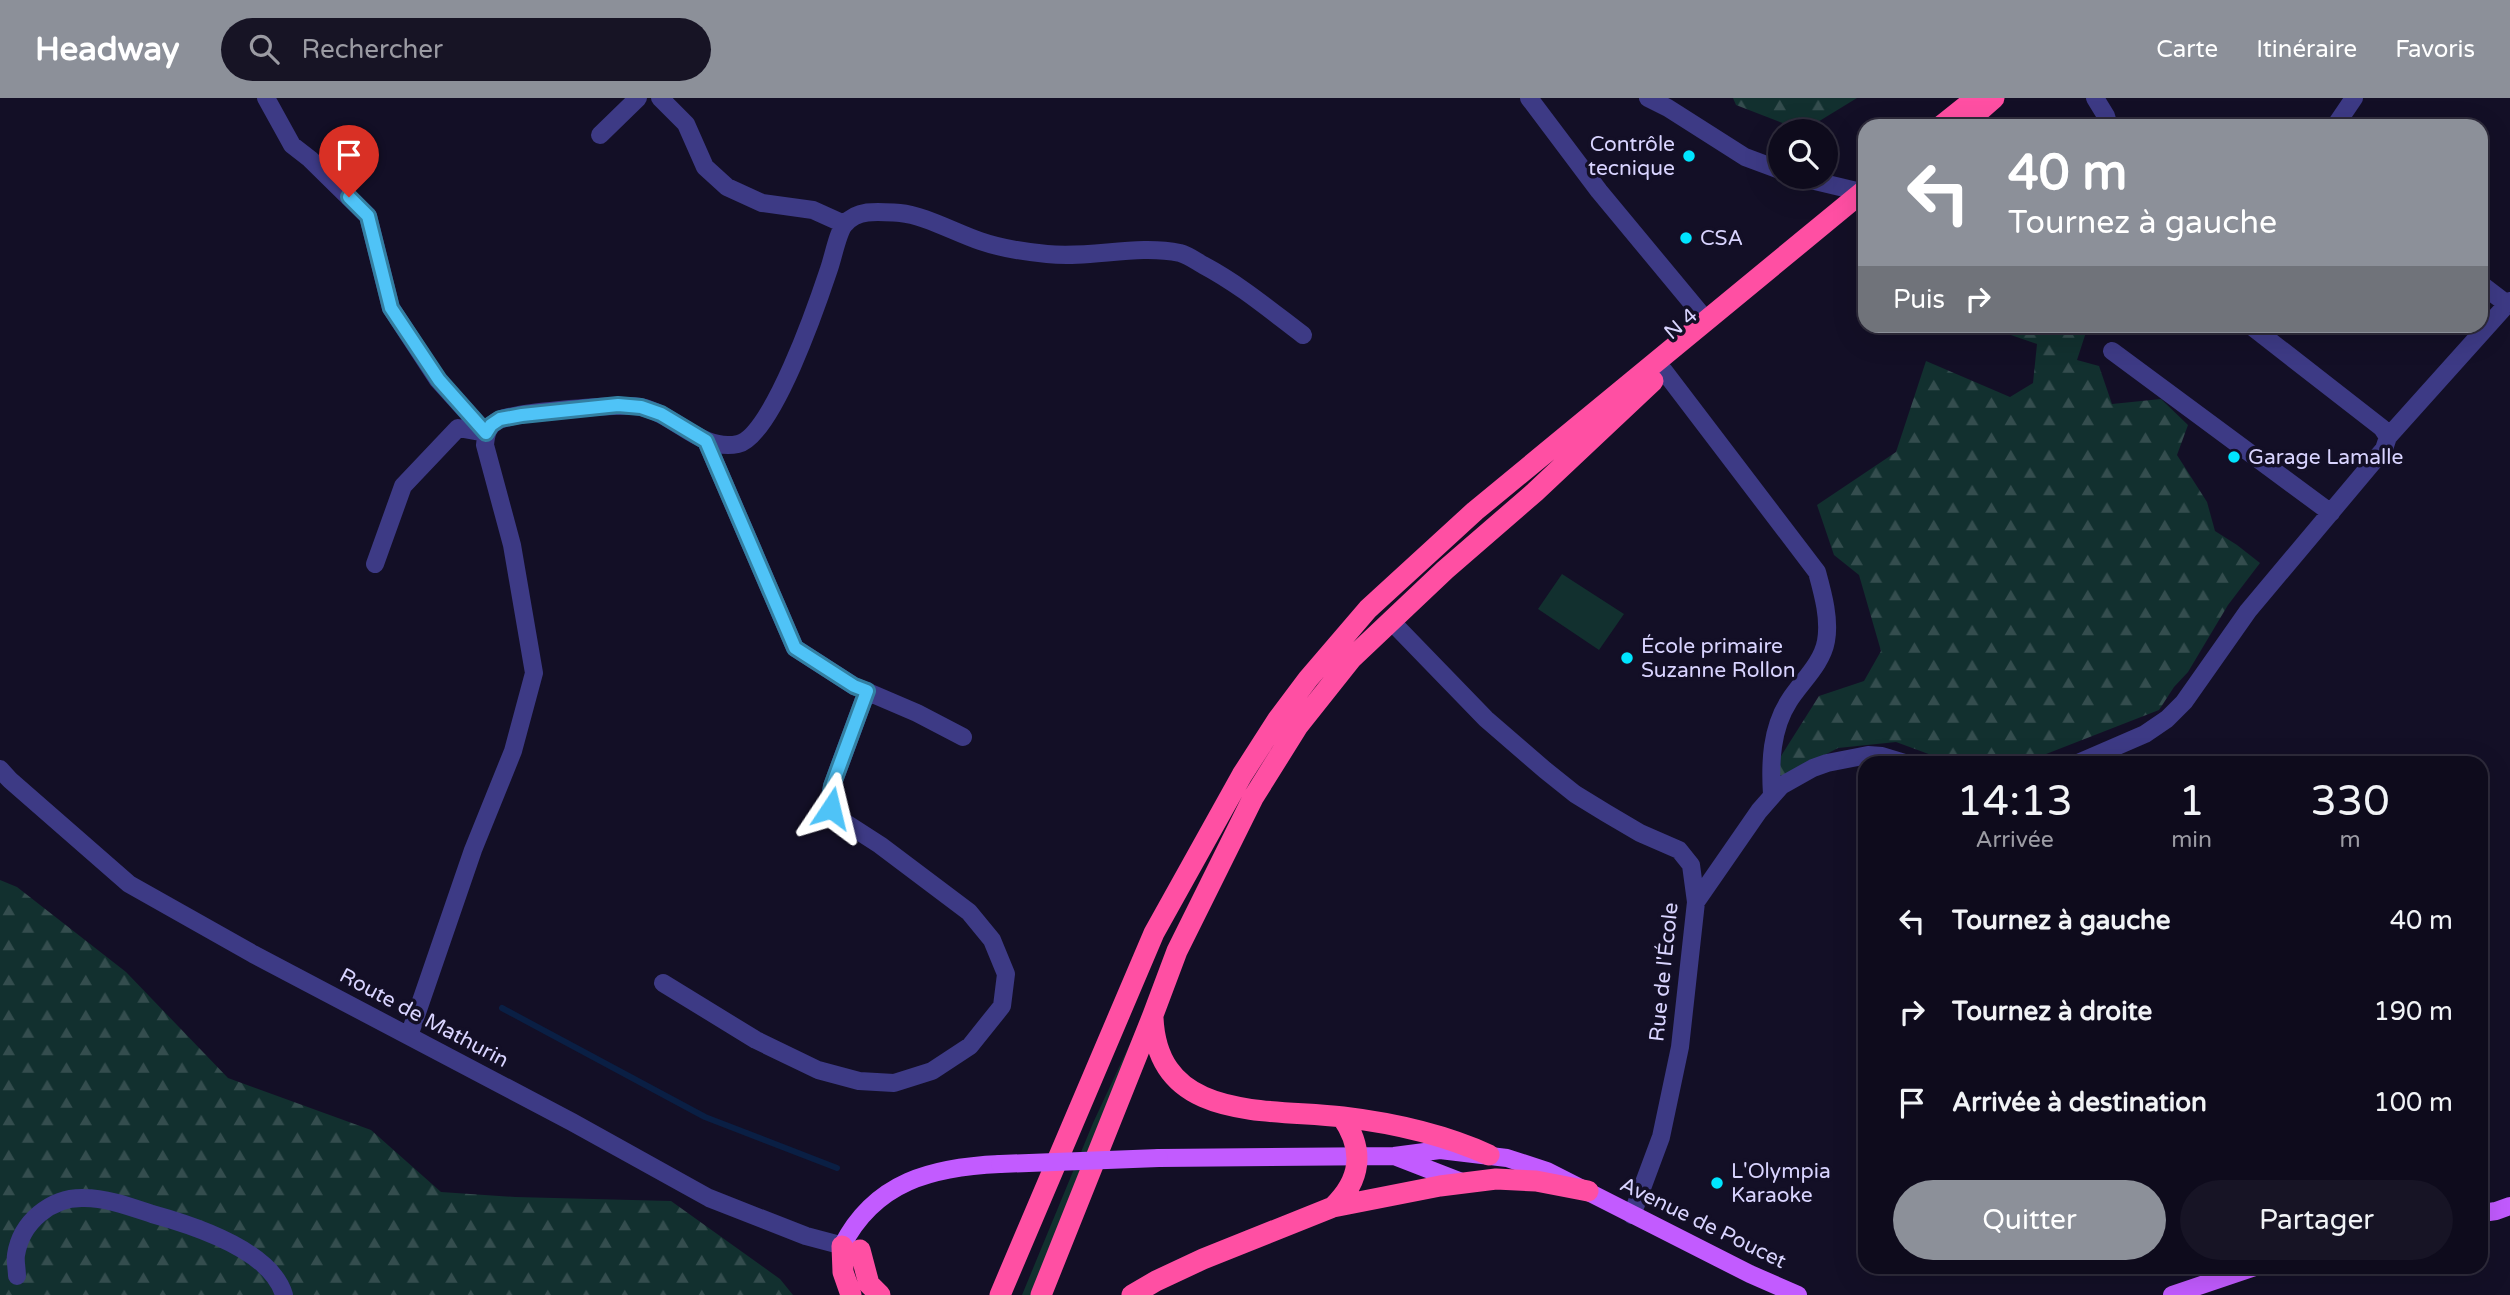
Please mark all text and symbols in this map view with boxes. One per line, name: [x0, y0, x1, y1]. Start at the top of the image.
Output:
search box: [221, 18, 711, 81]
text: Headway: [35, 30, 179, 69]
icon: search: [245, 30, 283, 68]
text: Rechercher: [301, 34, 443, 65]
text: Carte: [2156, 35, 2218, 64]
text: Itinéraire: [2256, 35, 2357, 64]
text: Favoris: [2395, 35, 2475, 64]
map controls: [1768, 119, 1838, 189]
button: search: [1768, 119, 1838, 189]
pin: [319, 125, 379, 197]
place label: Contrôle tecnique: [1588, 132, 1675, 181]
icon: arrive: [330, 136, 368, 174]
text: 40 m: [2008, 144, 2127, 203]
icon: left: [1893, 147, 1984, 238]
marker: Contrôle tecnique: [1681, 148, 1697, 164]
text: Tournez à gauche: [2008, 204, 2277, 242]
place label: CSA: [1700, 226, 1743, 251]
marker: CSA: [1678, 230, 1694, 246]
icon: right: [1959, 280, 1997, 318]
text: Puis: [1893, 284, 1945, 315]
street label: N 4: [1659, 303, 1703, 345]
place label: Garage Lamalle: [2248, 445, 2404, 470]
marker: Garage Lamalle: [2226, 449, 2242, 465]
place label: École primaire Suzanne Rollon: [1641, 634, 1795, 683]
marker: École primaire Suzanne Rollon: [1619, 650, 1635, 666]
position arrow: [794, 771, 868, 845]
text: 14:13: [1956, 776, 2073, 827]
text: 1: [2178, 776, 2205, 827]
text: 330: [2310, 776, 2390, 827]
text: Arrivée: [1975, 826, 2054, 854]
text: min: [2171, 826, 2212, 854]
text: m: [2339, 826, 2361, 854]
street label: Rue de l'École: [1644, 901, 1684, 1043]
icon: left: [1893, 902, 1931, 940]
text: Tournez à gauche: [1952, 905, 2171, 936]
text: 40 m: [2390, 905, 2453, 936]
street label: Route de Mathurin: [335, 963, 513, 1073]
icon: right: [1893, 993, 1931, 1031]
text: Tournez à droite: [1952, 996, 2152, 1027]
text: 190 m: [2373, 996, 2453, 1027]
icon: arrive: [1893, 1084, 1931, 1122]
text: Arrivée à destination: [1952, 1087, 2207, 1118]
text: 100 m: [2373, 1087, 2453, 1118]
place label: L'Olympia Karaoke: [1731, 1159, 1831, 1208]
street label: Avenue de Poucet: [1616, 1172, 1790, 1274]
marker: L'Olympia Karaoke: [1709, 1175, 1725, 1191]
button: Quitter: [1893, 1180, 2166, 1260]
button: Partager: [2180, 1180, 2453, 1260]

